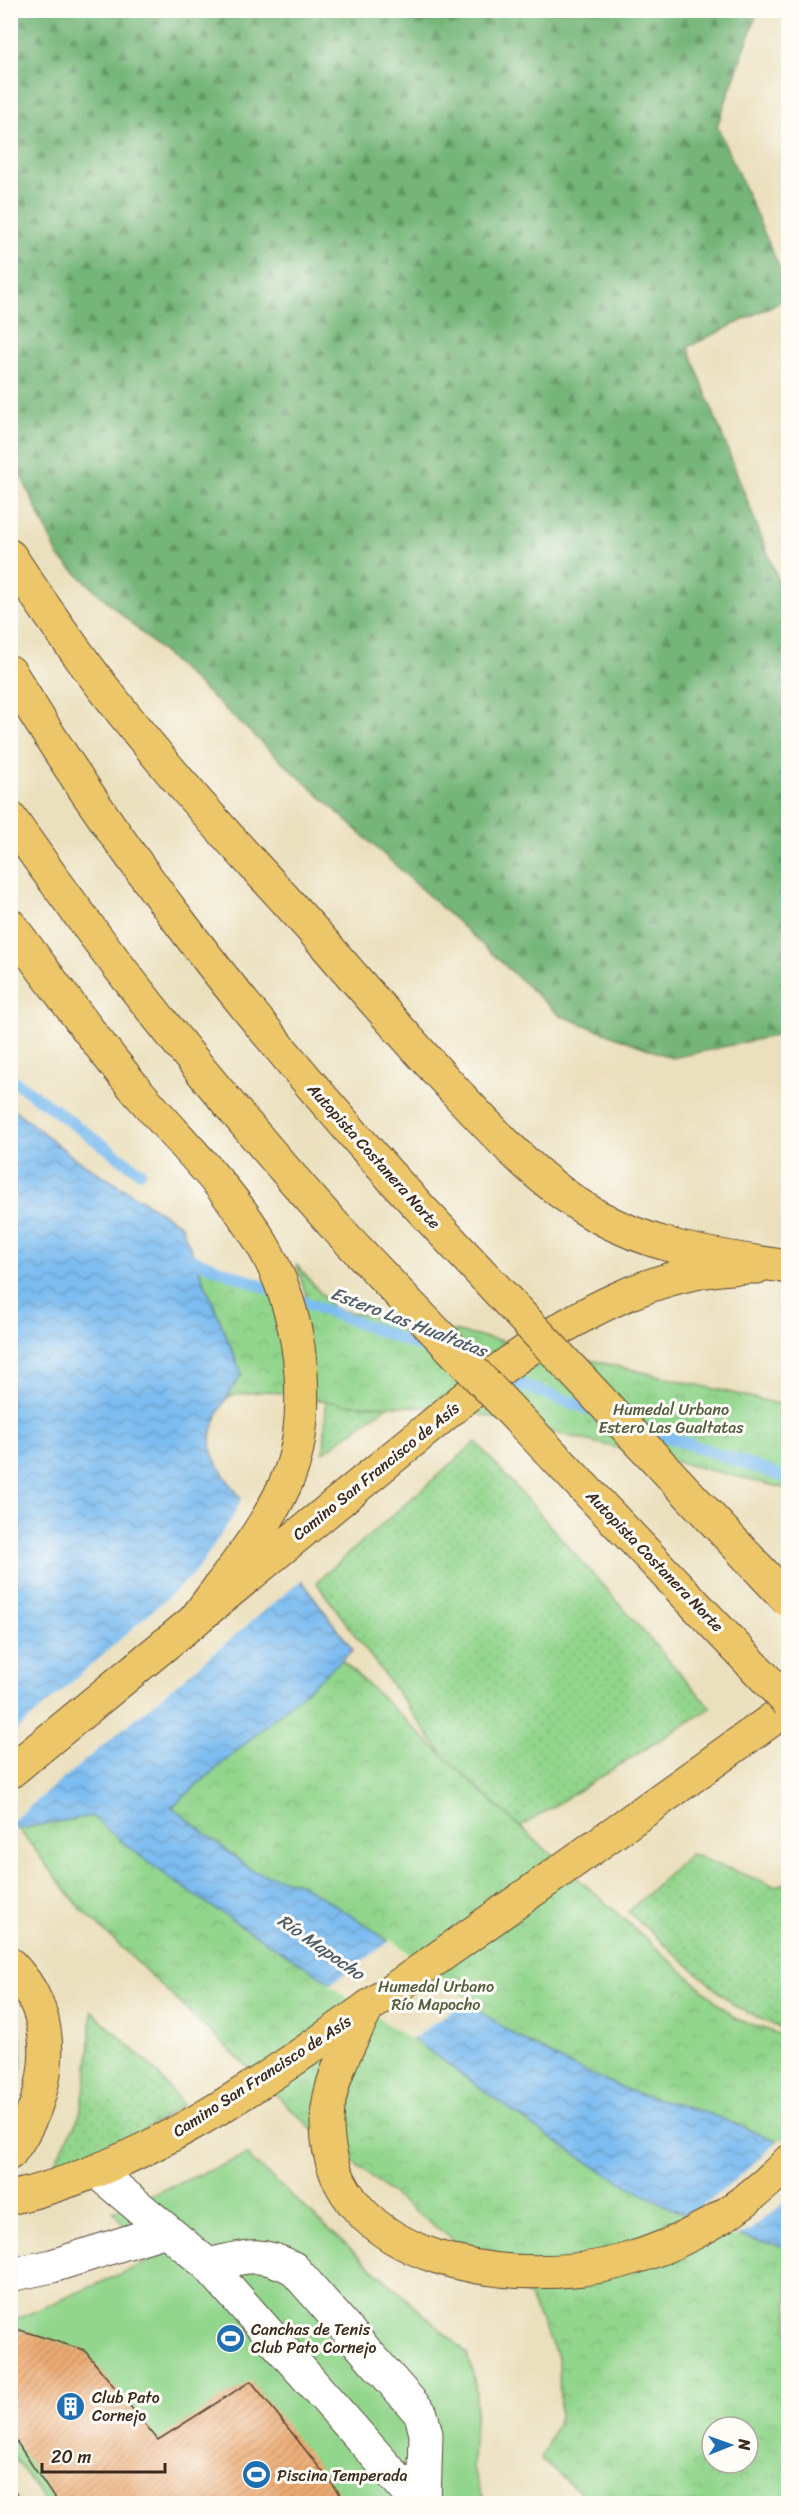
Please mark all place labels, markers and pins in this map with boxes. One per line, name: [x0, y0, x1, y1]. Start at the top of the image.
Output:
place label: Canchas de Tenis Club Pato Cornejo: [251, 2315, 377, 2362]
sports icon: Canchas de Tenis Club Pato Cornejo: [214, 2322, 246, 2354]
place label: Club Pato Cornejo: [92, 2383, 160, 2430]
building icon: Club Pato Cornejo: [55, 2390, 87, 2422]
sports icon: Piscina Temperada: [240, 2459, 272, 2491]
place label: Piscina Temperada: [277, 2461, 407, 2490]

